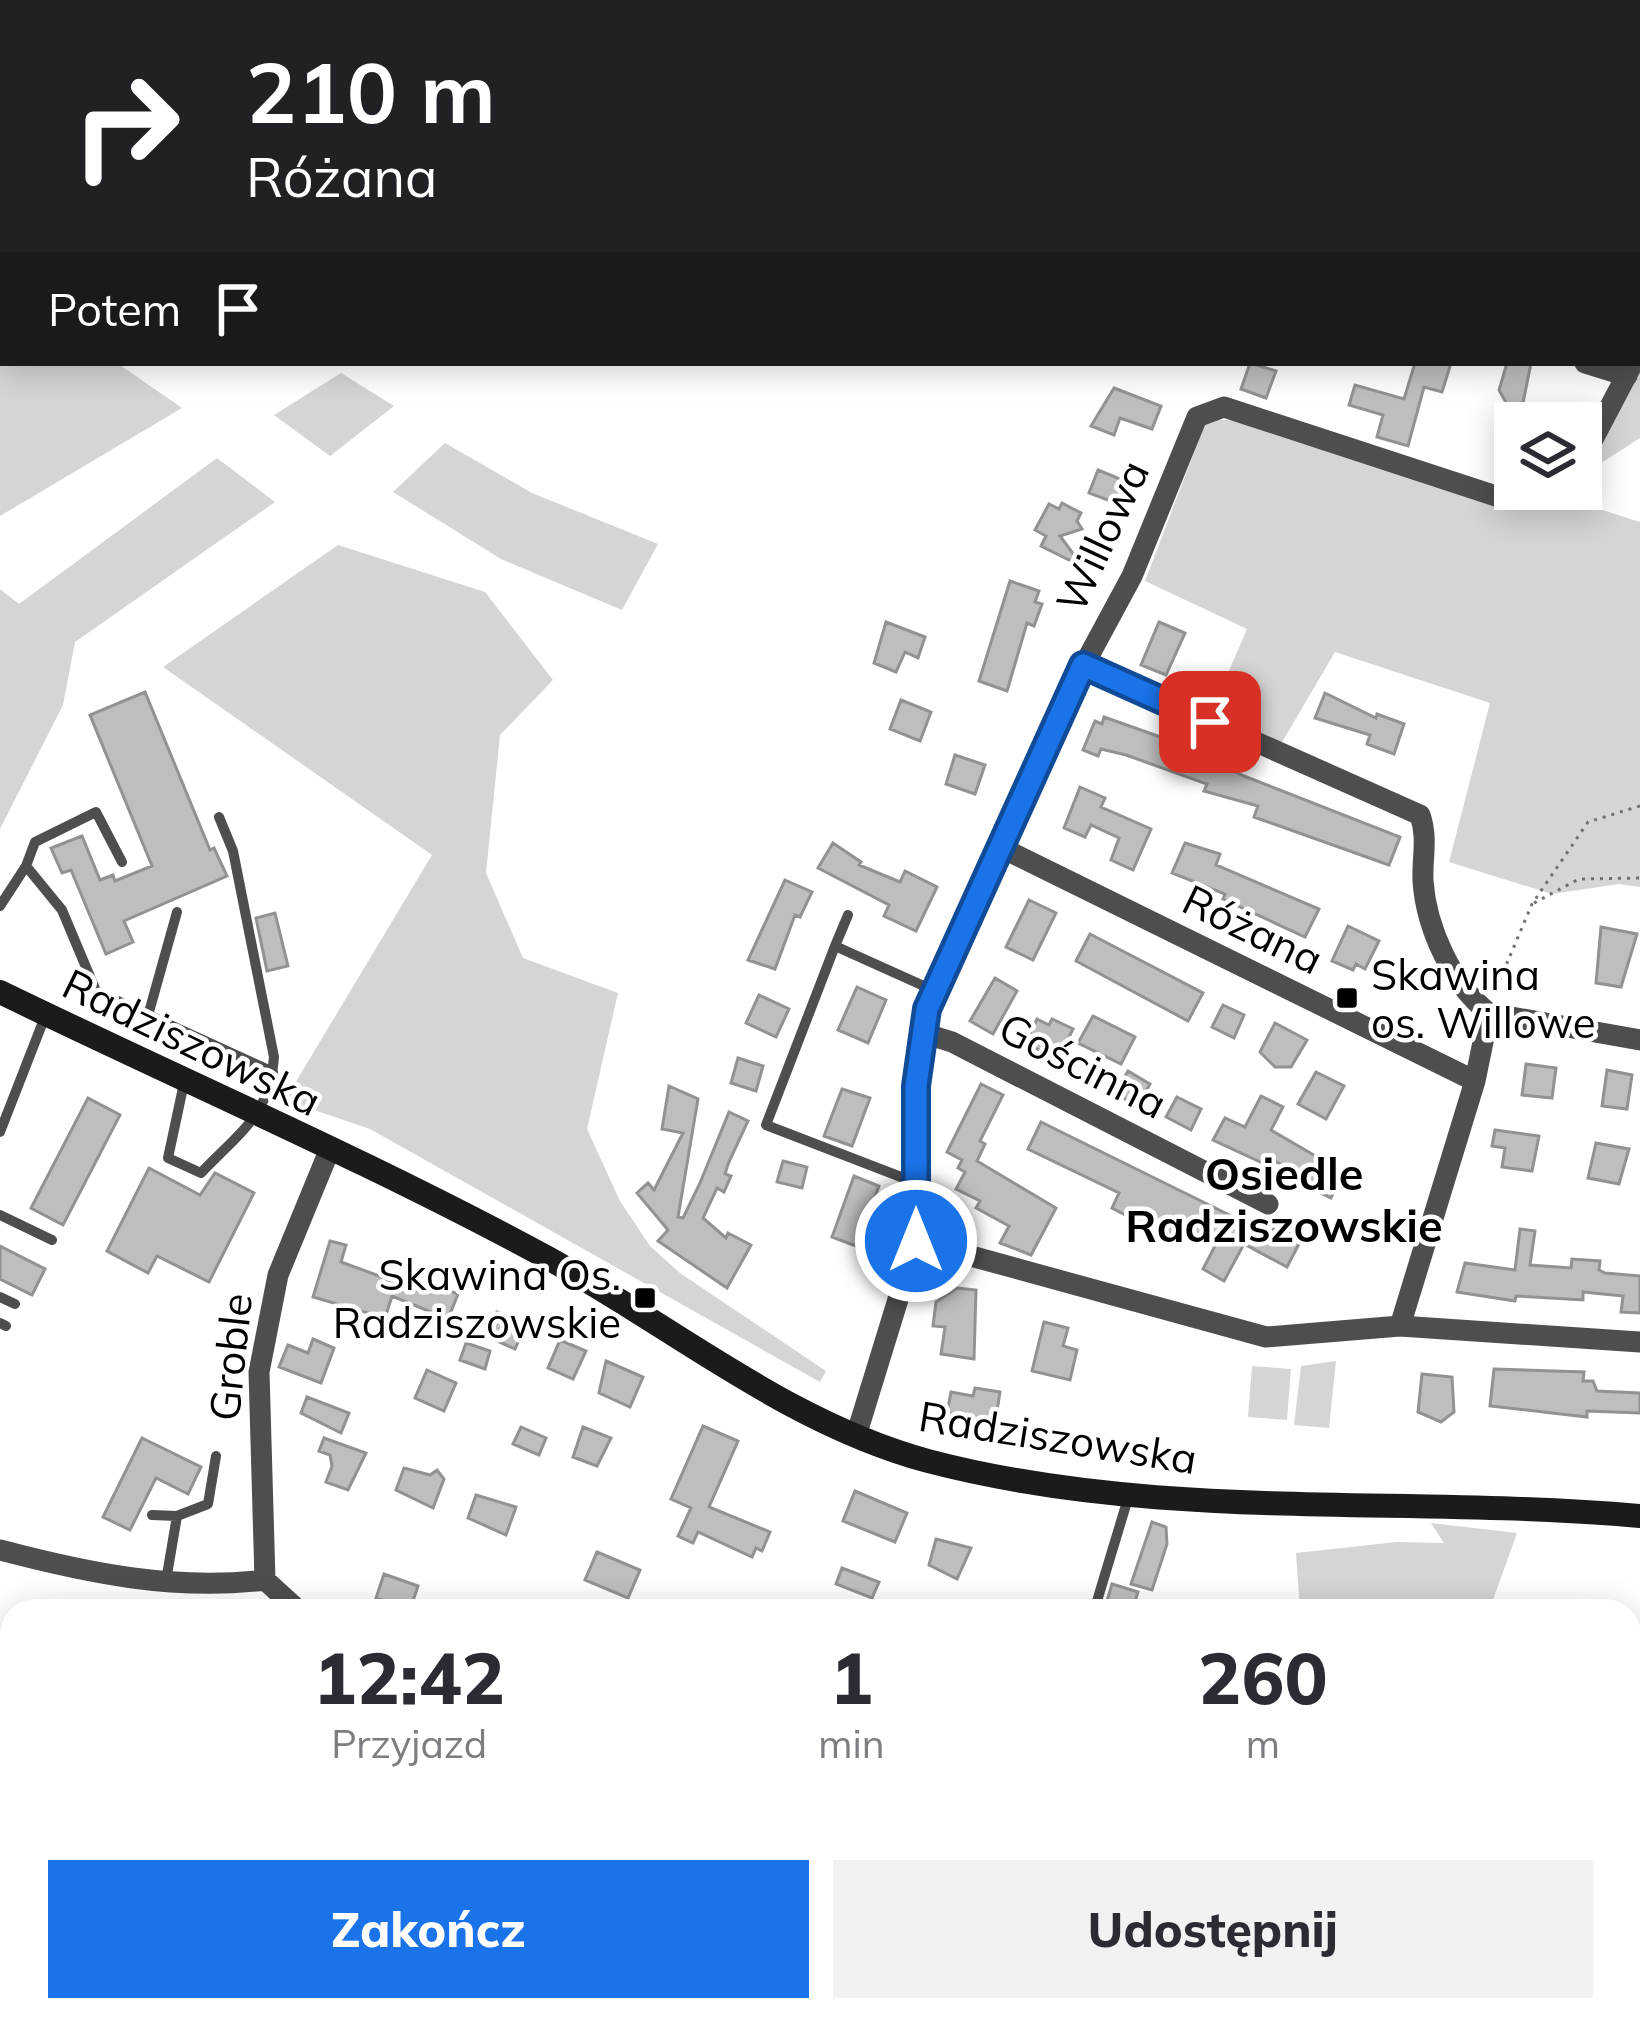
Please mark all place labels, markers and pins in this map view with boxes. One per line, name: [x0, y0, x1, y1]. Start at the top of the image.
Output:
pin: [1159, 671, 1261, 773]
place label: Skawina os. Willowe: [1371, 948, 1596, 1049]
marker: Skawina os. Willowe: [1334, 985, 1360, 1011]
place label: Skawina Os. Radziszowskie: [333, 1248, 621, 1349]
marker: Skawina Os. Radziszowskie: [632, 1285, 658, 1311]

